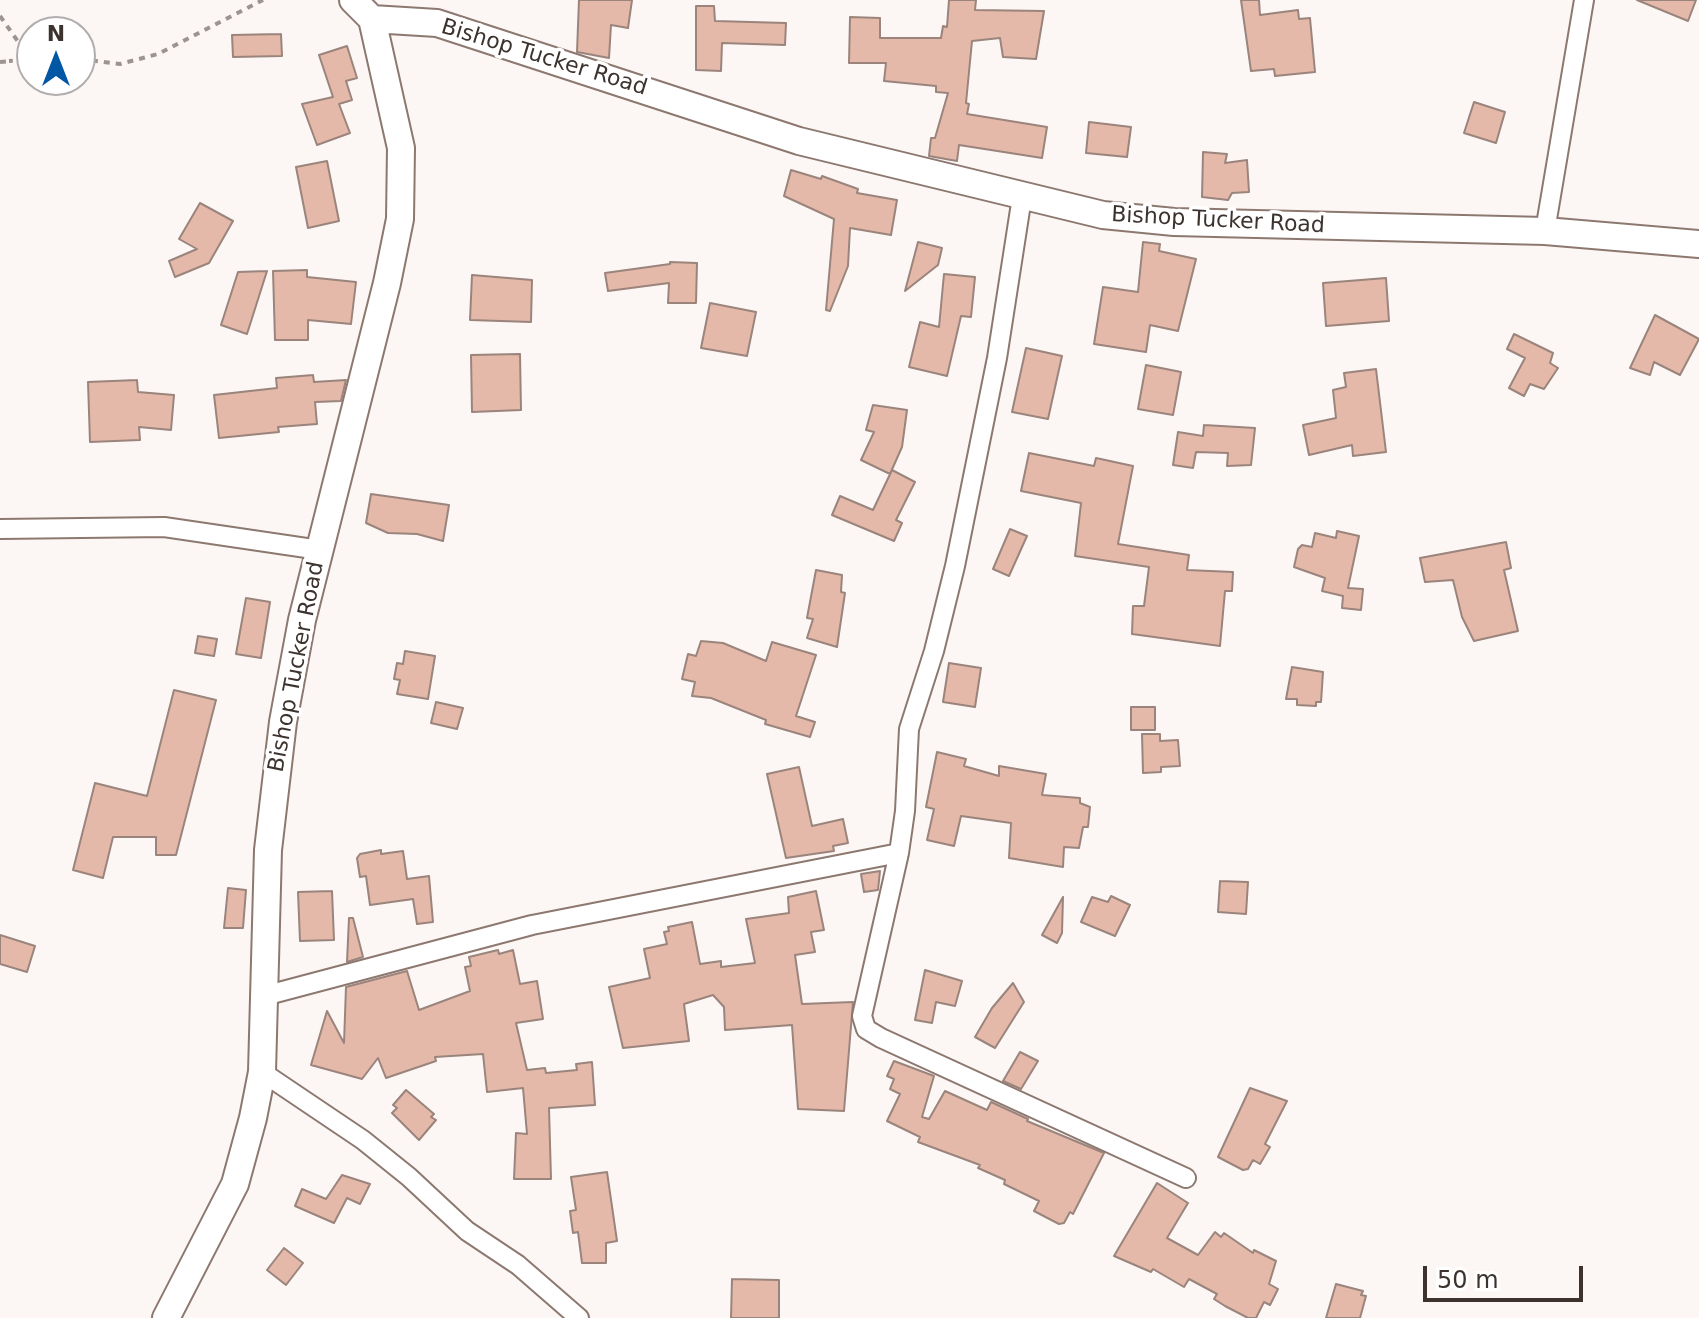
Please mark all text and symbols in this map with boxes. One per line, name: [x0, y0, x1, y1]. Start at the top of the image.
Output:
street label: Bishop Tucker Road: [438, 14, 650, 102]
north arrow: [16, 16, 96, 96]
text: N: [47, 21, 65, 46]
street label: Bishop Tucker Road: [1111, 202, 1325, 240]
street label: Bishop Tucker Road: [264, 559, 330, 775]
scale bar: [1427, 1250, 1587, 1300]
text: 50 m: [1437, 1266, 1499, 1294]

